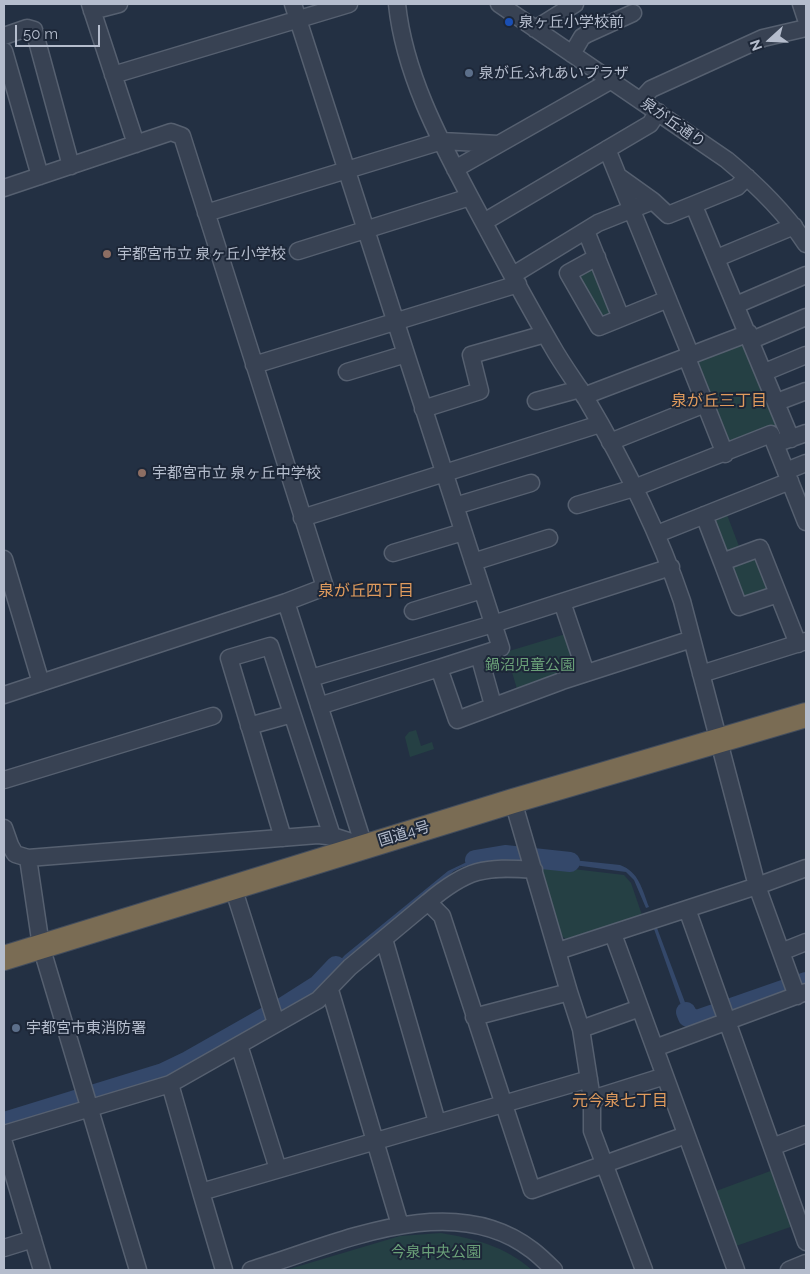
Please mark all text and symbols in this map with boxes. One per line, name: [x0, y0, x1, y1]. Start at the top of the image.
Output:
place label: 泉ヶ丘小学校前: [519, 13, 624, 31]
scale bar: [18, 15, 102, 47]
north arrow: [745, 15, 795, 65]
marker: 泉ヶ丘小学校前: [503, 16, 515, 28]
text: 50 m: [23, 25, 58, 43]
text: N: [747, 37, 765, 53]
place label: 泉が丘ふれあいプラザ: [479, 64, 629, 82]
marker: 泉が丘ふれあいプラザ: [463, 67, 475, 79]
street label: 泉が丘通り: [637, 94, 709, 152]
place label: 宇都宮市立 泉ヶ丘小学校: [117, 245, 286, 263]
marker: 宇都宮市立 泉ヶ丘小学校: [101, 248, 113, 260]
district label: 泉が丘三丁目: [671, 391, 767, 411]
place label: 宇都宮市立 泉ヶ丘中学校: [152, 464, 321, 482]
marker: 宇都宮市立 泉ヶ丘中学校: [136, 467, 148, 479]
district label: 泉が丘四丁目: [318, 581, 414, 601]
park label: 鍋沼児童公園: [485, 656, 575, 674]
street label: 国道4号: [376, 818, 432, 850]
place label: 宇都宮市東消防署: [26, 1019, 146, 1037]
marker: 宇都宮市東消防署: [10, 1022, 22, 1034]
district label: 元今泉七丁目: [572, 1091, 668, 1111]
park label: 今泉中央公園: [391, 1243, 481, 1261]

